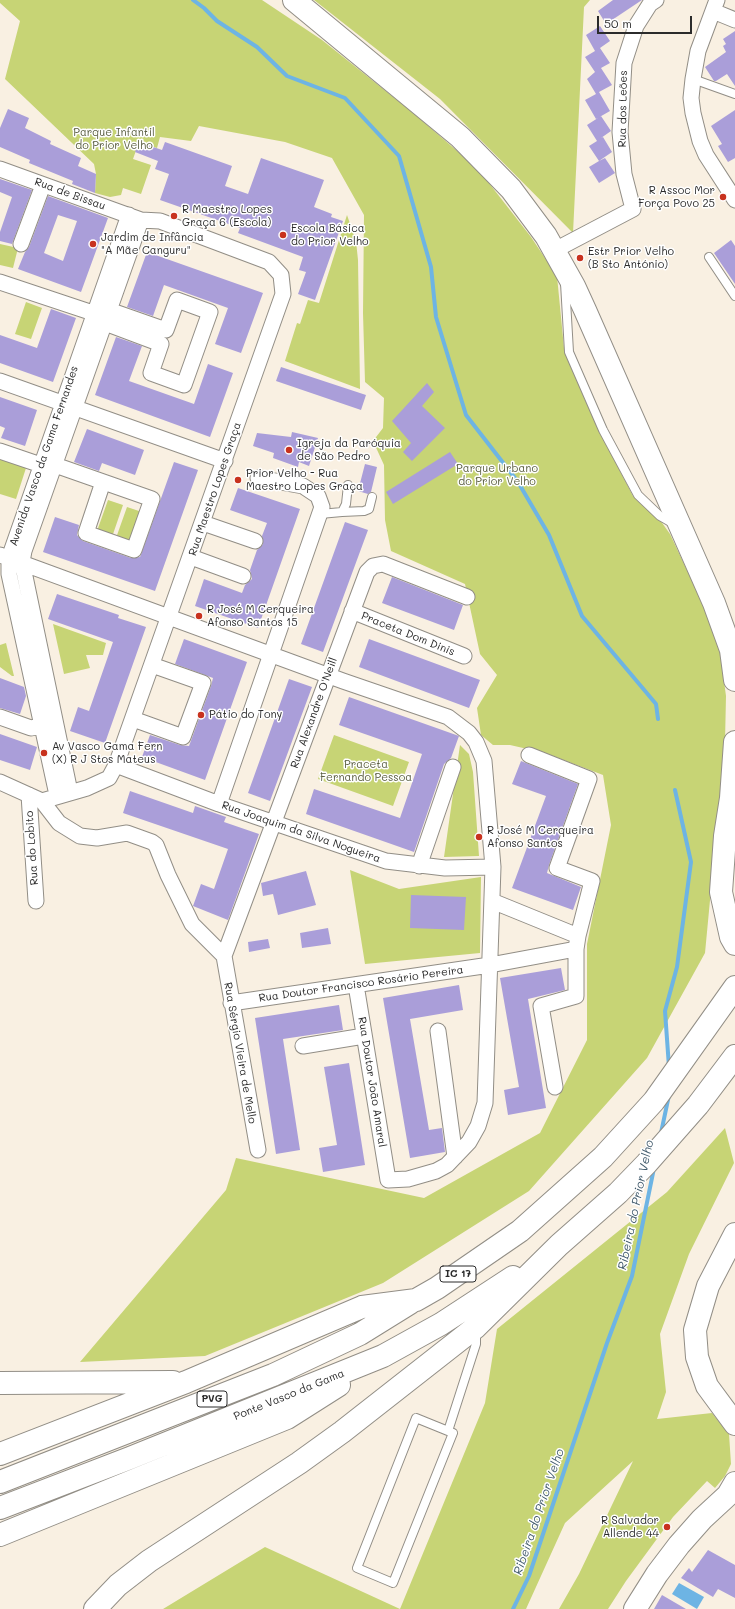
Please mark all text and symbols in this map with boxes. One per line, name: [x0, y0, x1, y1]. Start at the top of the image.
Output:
scale bar: [599, 8, 694, 34]
text: 50 m: [604, 15, 632, 31]
street label: Rua dos Leões: [616, 70, 630, 148]
park label: Parque Infantil do Prior Velho: [73, 126, 155, 152]
street label: Rua de Bissau: [33, 175, 107, 213]
place label: R Assoc Mor Força Povo 25: [638, 184, 715, 210]
marker: R Assoc Mor Força Povo 25: [718, 192, 728, 202]
place label: R Maestro Lopes Graça 6 (Escola): [182, 203, 272, 229]
marker: R Maestro Lopes Graça 6 (Escola): [169, 211, 179, 221]
place label: Escola Básica do Prior Velho: [291, 222, 369, 248]
marker: Escola Básica do Prior Velho: [278, 230, 288, 240]
place label: Jardim de Infância "A Mãe Canguru": [101, 231, 204, 257]
marker: Jardim de Infância "A Mãe Canguru": [88, 239, 98, 249]
place label: Estr Prior Velho (B Sto António): [588, 245, 674, 271]
marker: Estr Prior Velho (B Sto António): [575, 253, 585, 263]
street label: Avenida Vasco da Gama Fernandes: [7, 364, 81, 548]
street label: Rua Maestro Lopes Graça: [186, 421, 244, 557]
place label: Igreja da Paróquia de São Pedro: [297, 437, 401, 463]
marker: Igreja da Paróquia de São Pedro: [284, 445, 294, 455]
park label: Parque Urbano do Prior Velho: [456, 462, 538, 488]
place label: Prior Velho - Rua Maestro Lopes Graça: [246, 467, 363, 493]
marker: Prior Velho - Rua Maestro Lopes Graça: [233, 475, 243, 485]
place label: R José M Cerqueira Afonso Santos 15: [207, 603, 314, 629]
street label: Praceta Dom Dinis: [359, 609, 457, 659]
marker: R José M Cerqueira Afonso Santos 15: [194, 611, 204, 621]
street label: Rua Alexandre O'Neill: [288, 656, 340, 770]
place label: Pátio do Tony: [209, 708, 282, 722]
marker: Pátio do Tony: [196, 710, 206, 720]
place label: Av Vasco Gama Fern (X) R J Stos Mateus: [52, 740, 162, 766]
marker: Av Vasco Gama Fern (X) R J Stos Mateus: [39, 748, 49, 758]
park label: Praceta Fernando Pessoa: [320, 758, 412, 784]
street label: Rua Joaquim da Silva Nogueira: [220, 799, 382, 865]
street label: Rua do Lobito: [23, 810, 41, 886]
place label: R José M Cerqueira Afonso Santos: [487, 824, 594, 850]
marker: R José M Cerqueira Afonso Santos: [474, 832, 484, 842]
street label: Rua Doutor Francisco Rosário Pereira: [258, 963, 464, 1005]
street label: Rua Sérgio Vieira de Mello: [221, 981, 259, 1125]
street label: Rua Doutor João Amaral: [355, 1016, 389, 1148]
water label: Ribeira do Prior Velho: [615, 1139, 657, 1271]
road number: IC 17: [440, 1266, 476, 1282]
street label: Ponte Vasco da Gama: [232, 1367, 346, 1423]
road number: PVG: [197, 1391, 227, 1407]
water label: Ribeira do Prior Velho: [511, 1447, 567, 1577]
place label: R Salvador Allende 44: [601, 1514, 659, 1540]
marker: R Salvador Allende 44: [662, 1522, 672, 1532]

